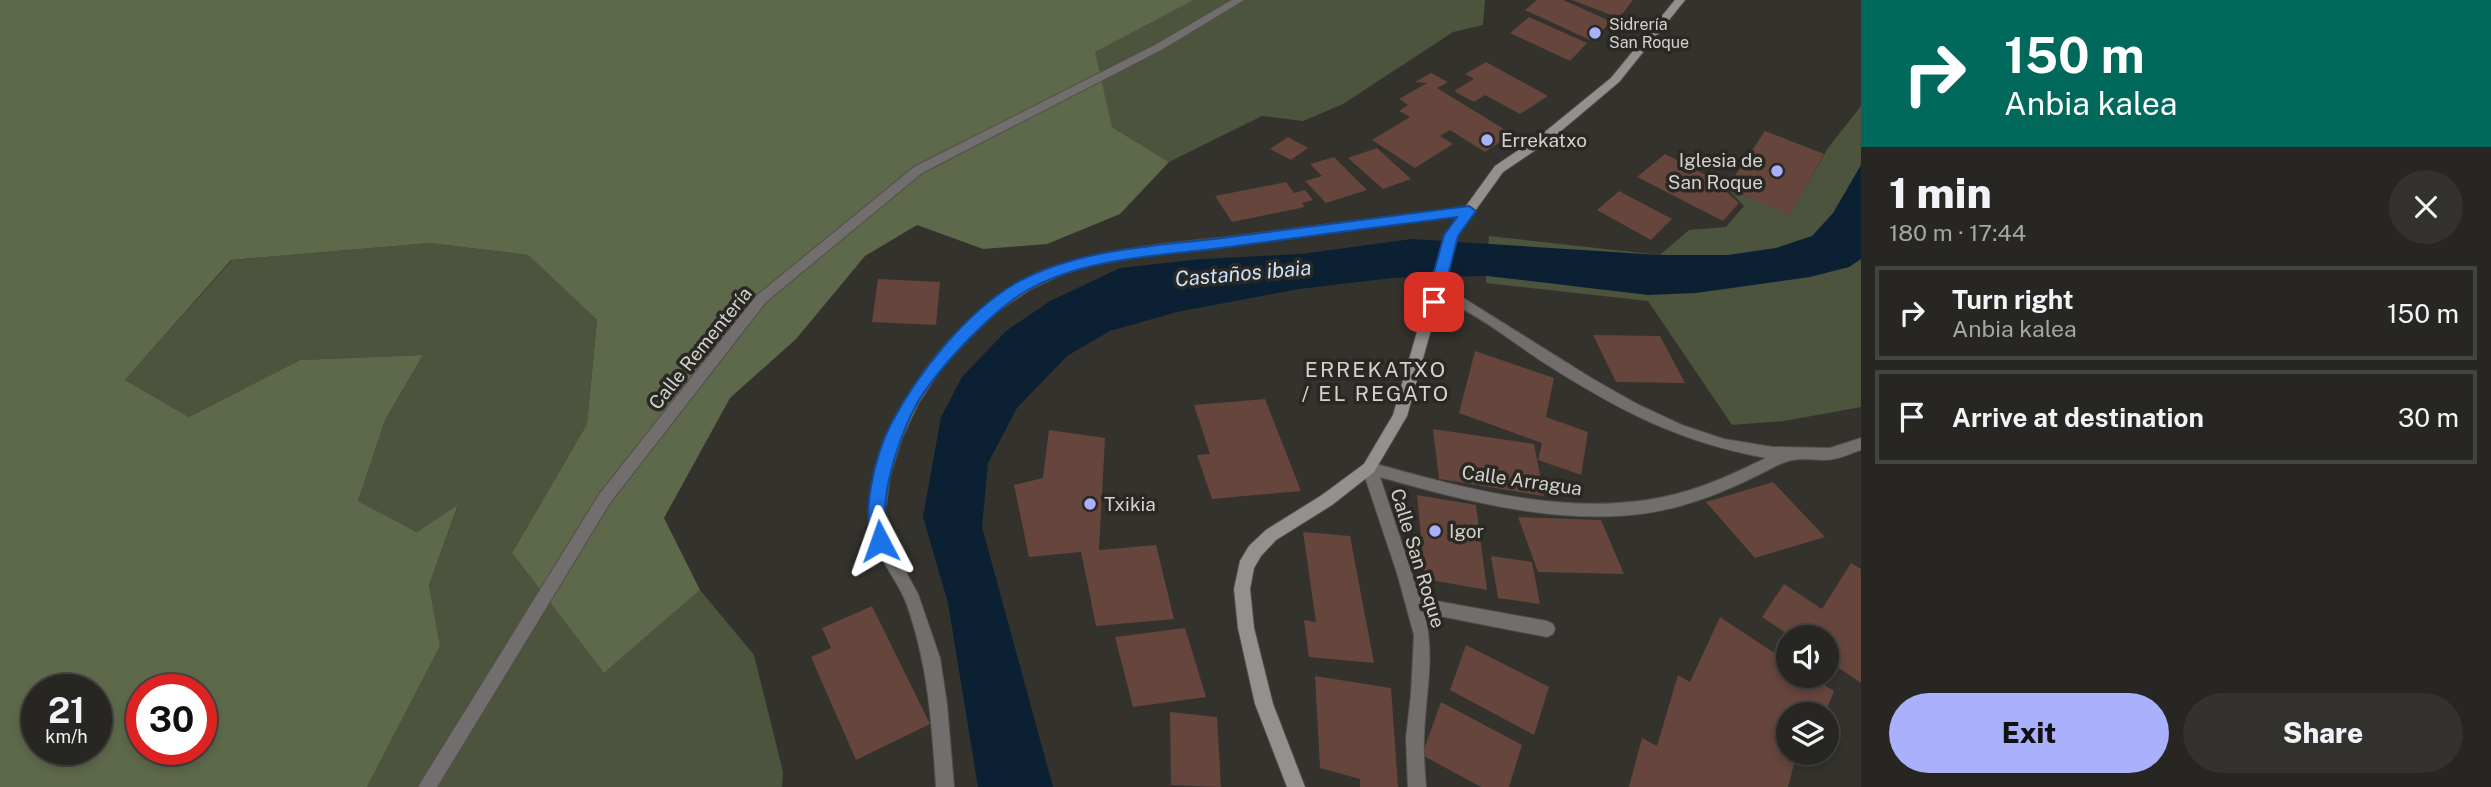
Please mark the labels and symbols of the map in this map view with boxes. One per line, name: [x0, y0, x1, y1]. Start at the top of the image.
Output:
place label: Sidrería San Roque: [1609, 15, 1689, 52]
marker: Sidrería San Roque: [1587, 25, 1603, 41]
place label: Errekatxo: [1501, 129, 1587, 151]
marker: Errekatxo: [1479, 132, 1495, 148]
place label: Iglesia de San Roque: [1668, 149, 1763, 193]
marker: Iglesia de San Roque: [1769, 163, 1785, 179]
water label: Castaños ibaia: [1174, 255, 1312, 291]
pin: [1404, 272, 1464, 332]
street label: Calle Rementería: [644, 282, 756, 414]
district label: ERREKATXO / EL REGATO: [1302, 357, 1450, 406]
street label: Calle Arragua: [1461, 461, 1583, 499]
street label: Calle San Roque: [1386, 486, 1450, 630]
place label: Txikia: [1104, 493, 1156, 515]
marker: Txikia: [1082, 496, 1098, 512]
position arrow: [843, 504, 917, 578]
place label: Igor: [1449, 520, 1484, 542]
marker: Igor: [1427, 523, 1443, 539]
speed limit sign: 30: [126, 674, 217, 765]

